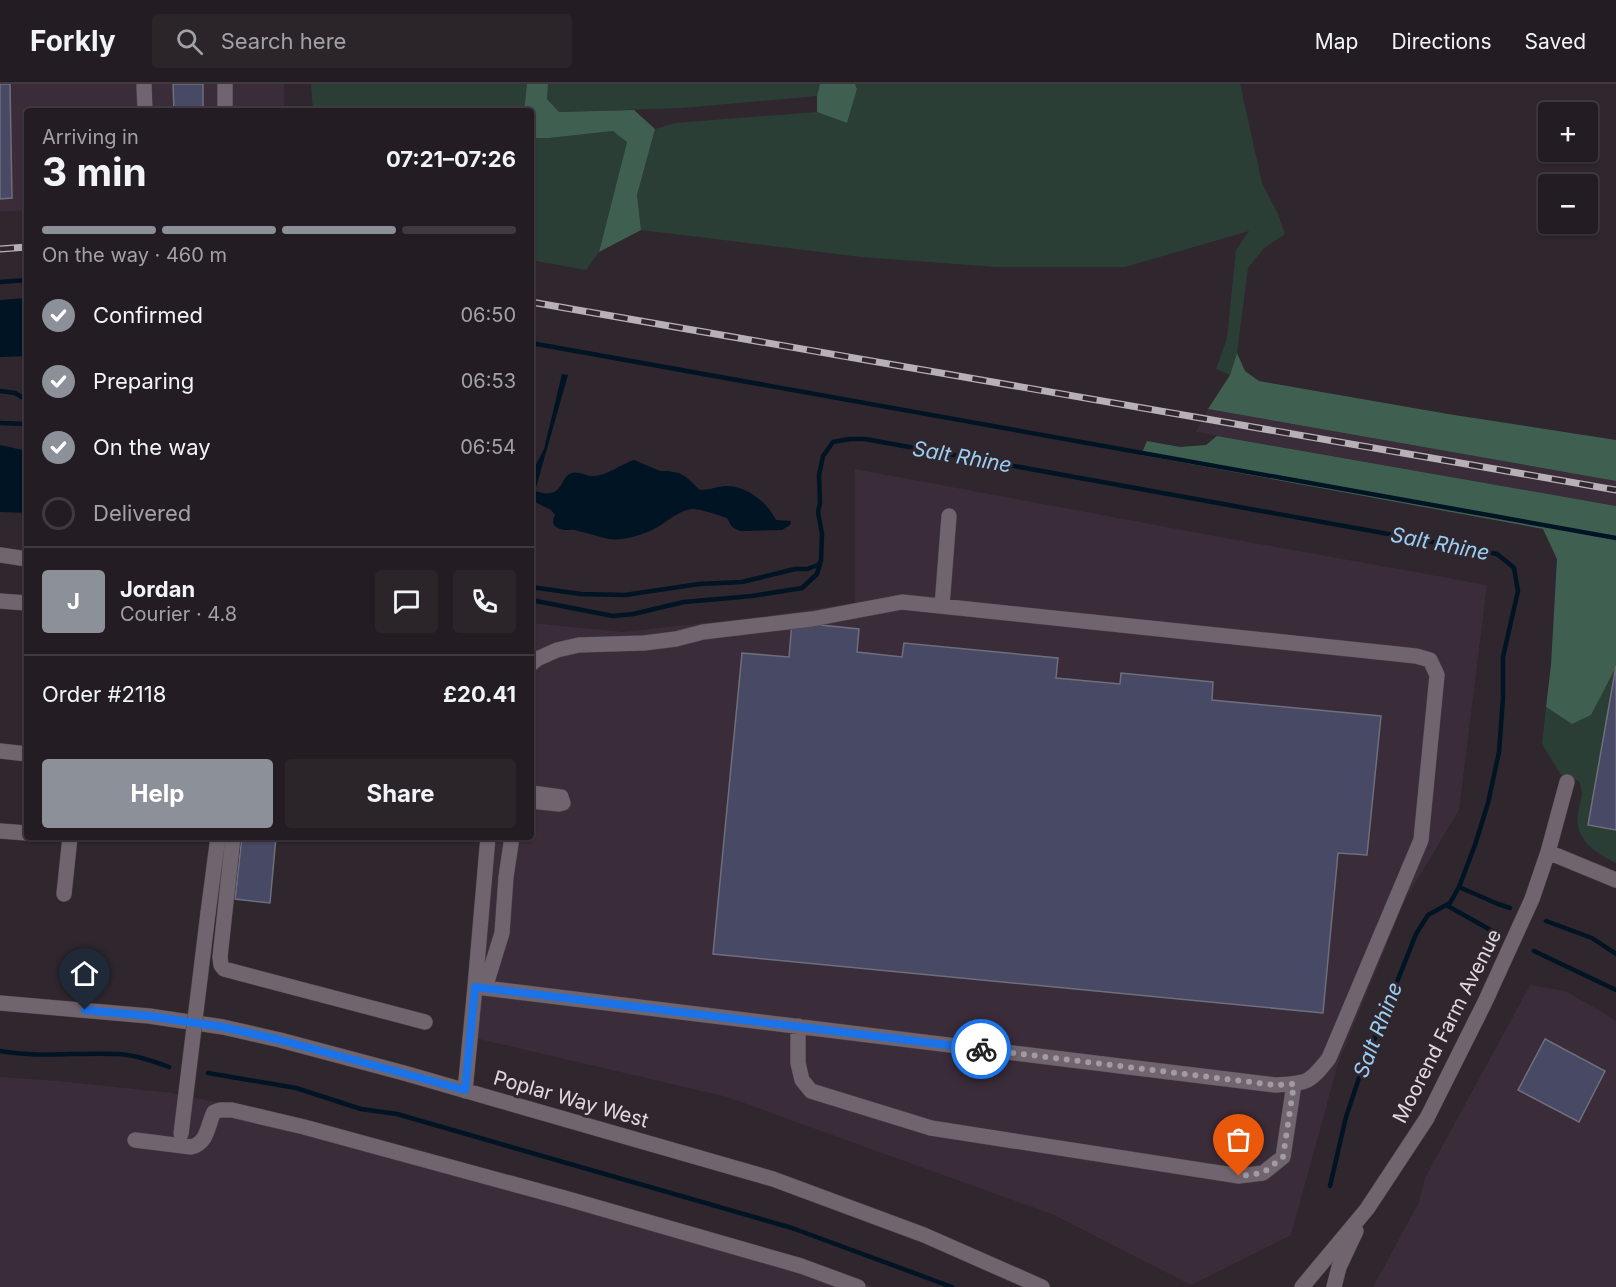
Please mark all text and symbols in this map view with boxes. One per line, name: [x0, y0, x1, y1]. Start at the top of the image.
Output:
search box: [152, 14, 572, 68]
text: Forkly: [30, 24, 116, 58]
icon: search: [173, 25, 206, 58]
text: Search here: [221, 28, 346, 54]
text: Map: [1315, 29, 1358, 54]
text: Directions: [1391, 29, 1492, 54]
text: Saved: [1525, 29, 1586, 54]
map controls: [1538, 102, 1598, 234]
button: +: [1538, 102, 1598, 162]
text: Arriving in: [42, 125, 139, 149]
text: 07:21–07:26: [386, 146, 516, 172]
text: 3 min: [42, 148, 147, 195]
button: −: [1538, 174, 1598, 234]
text: On the way · 460 m: [42, 243, 227, 267]
icon: check: [42, 299, 75, 332]
text: Confirmed: [93, 302, 203, 328]
text: 06:50: [460, 303, 516, 327]
icon: check: [42, 365, 75, 398]
text: Preparing: [93, 368, 194, 394]
text: 06:53: [461, 369, 516, 393]
icon: check: [42, 431, 75, 464]
text: On the way: [93, 434, 211, 460]
text: 06:54: [460, 435, 516, 459]
water label: Salt Rhine: [911, 436, 1014, 478]
text: Delivered: [93, 500, 191, 526]
water label: Salt Rhine: [1389, 522, 1492, 565]
button: chat: [375, 570, 438, 633]
button: phone: [453, 570, 516, 633]
text: Jordan: [120, 576, 195, 602]
text: J: [67, 588, 80, 614]
text: Courier · 4.8: [120, 602, 237, 626]
text: Order #2118: [42, 681, 166, 707]
text: £20.41: [443, 681, 516, 707]
button: Help: [42, 759, 273, 828]
button: Share: [285, 759, 516, 828]
street label: Moorend Farm Avenue: [1388, 925, 1506, 1127]
pin: [59, 948, 110, 1010]
icon: home: [68, 957, 101, 990]
water label: Salt Rhine: [1348, 979, 1407, 1081]
courier: [951, 1019, 1011, 1079]
icon: bike: [965, 1033, 998, 1066]
street label: Poplar Way West: [491, 1065, 652, 1133]
pin: [1213, 1114, 1264, 1176]
icon: bag: [1222, 1123, 1255, 1156]

